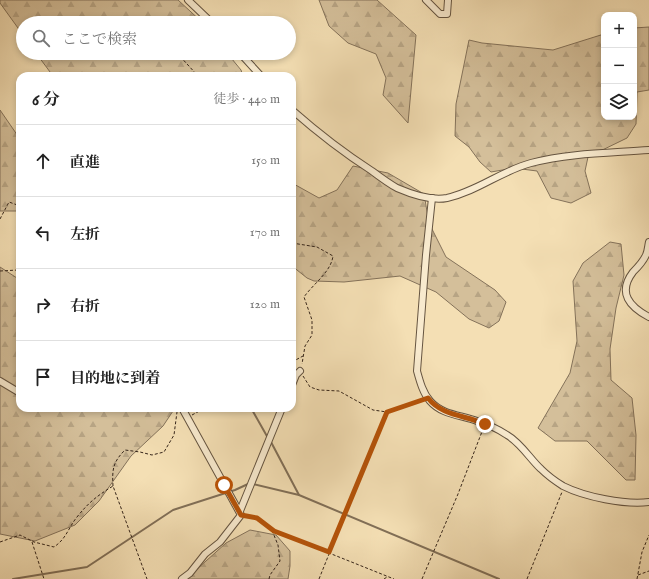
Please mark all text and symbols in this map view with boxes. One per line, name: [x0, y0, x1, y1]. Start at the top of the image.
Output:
map controls: [601, 12, 637, 120]
button: +: [601, 12, 637, 48]
search box: [16, 16, 296, 60]
icon: search: [30, 27, 52, 49]
text: ここで検索: [62, 30, 137, 49]
button: −: [601, 48, 637, 84]
button: layers: [601, 84, 637, 120]
text: 6 分: [32, 90, 60, 111]
text: 徒歩 · 440 m: [213, 91, 280, 108]
icon: ahead: [32, 150, 54, 172]
text: 150 m: [251, 152, 280, 169]
text: 直進: [70, 153, 100, 172]
icon: left: [32, 222, 54, 244]
text: 170 m: [250, 224, 280, 241]
text: 左折: [70, 225, 100, 244]
icon: right: [32, 294, 54, 316]
text: 120 m: [250, 296, 280, 313]
text: 右折: [70, 297, 100, 316]
icon: arrive: [32, 366, 54, 388]
text: 目的地に到着: [70, 369, 160, 388]
route end: [476, 415, 494, 433]
route start: [215, 476, 233, 494]

